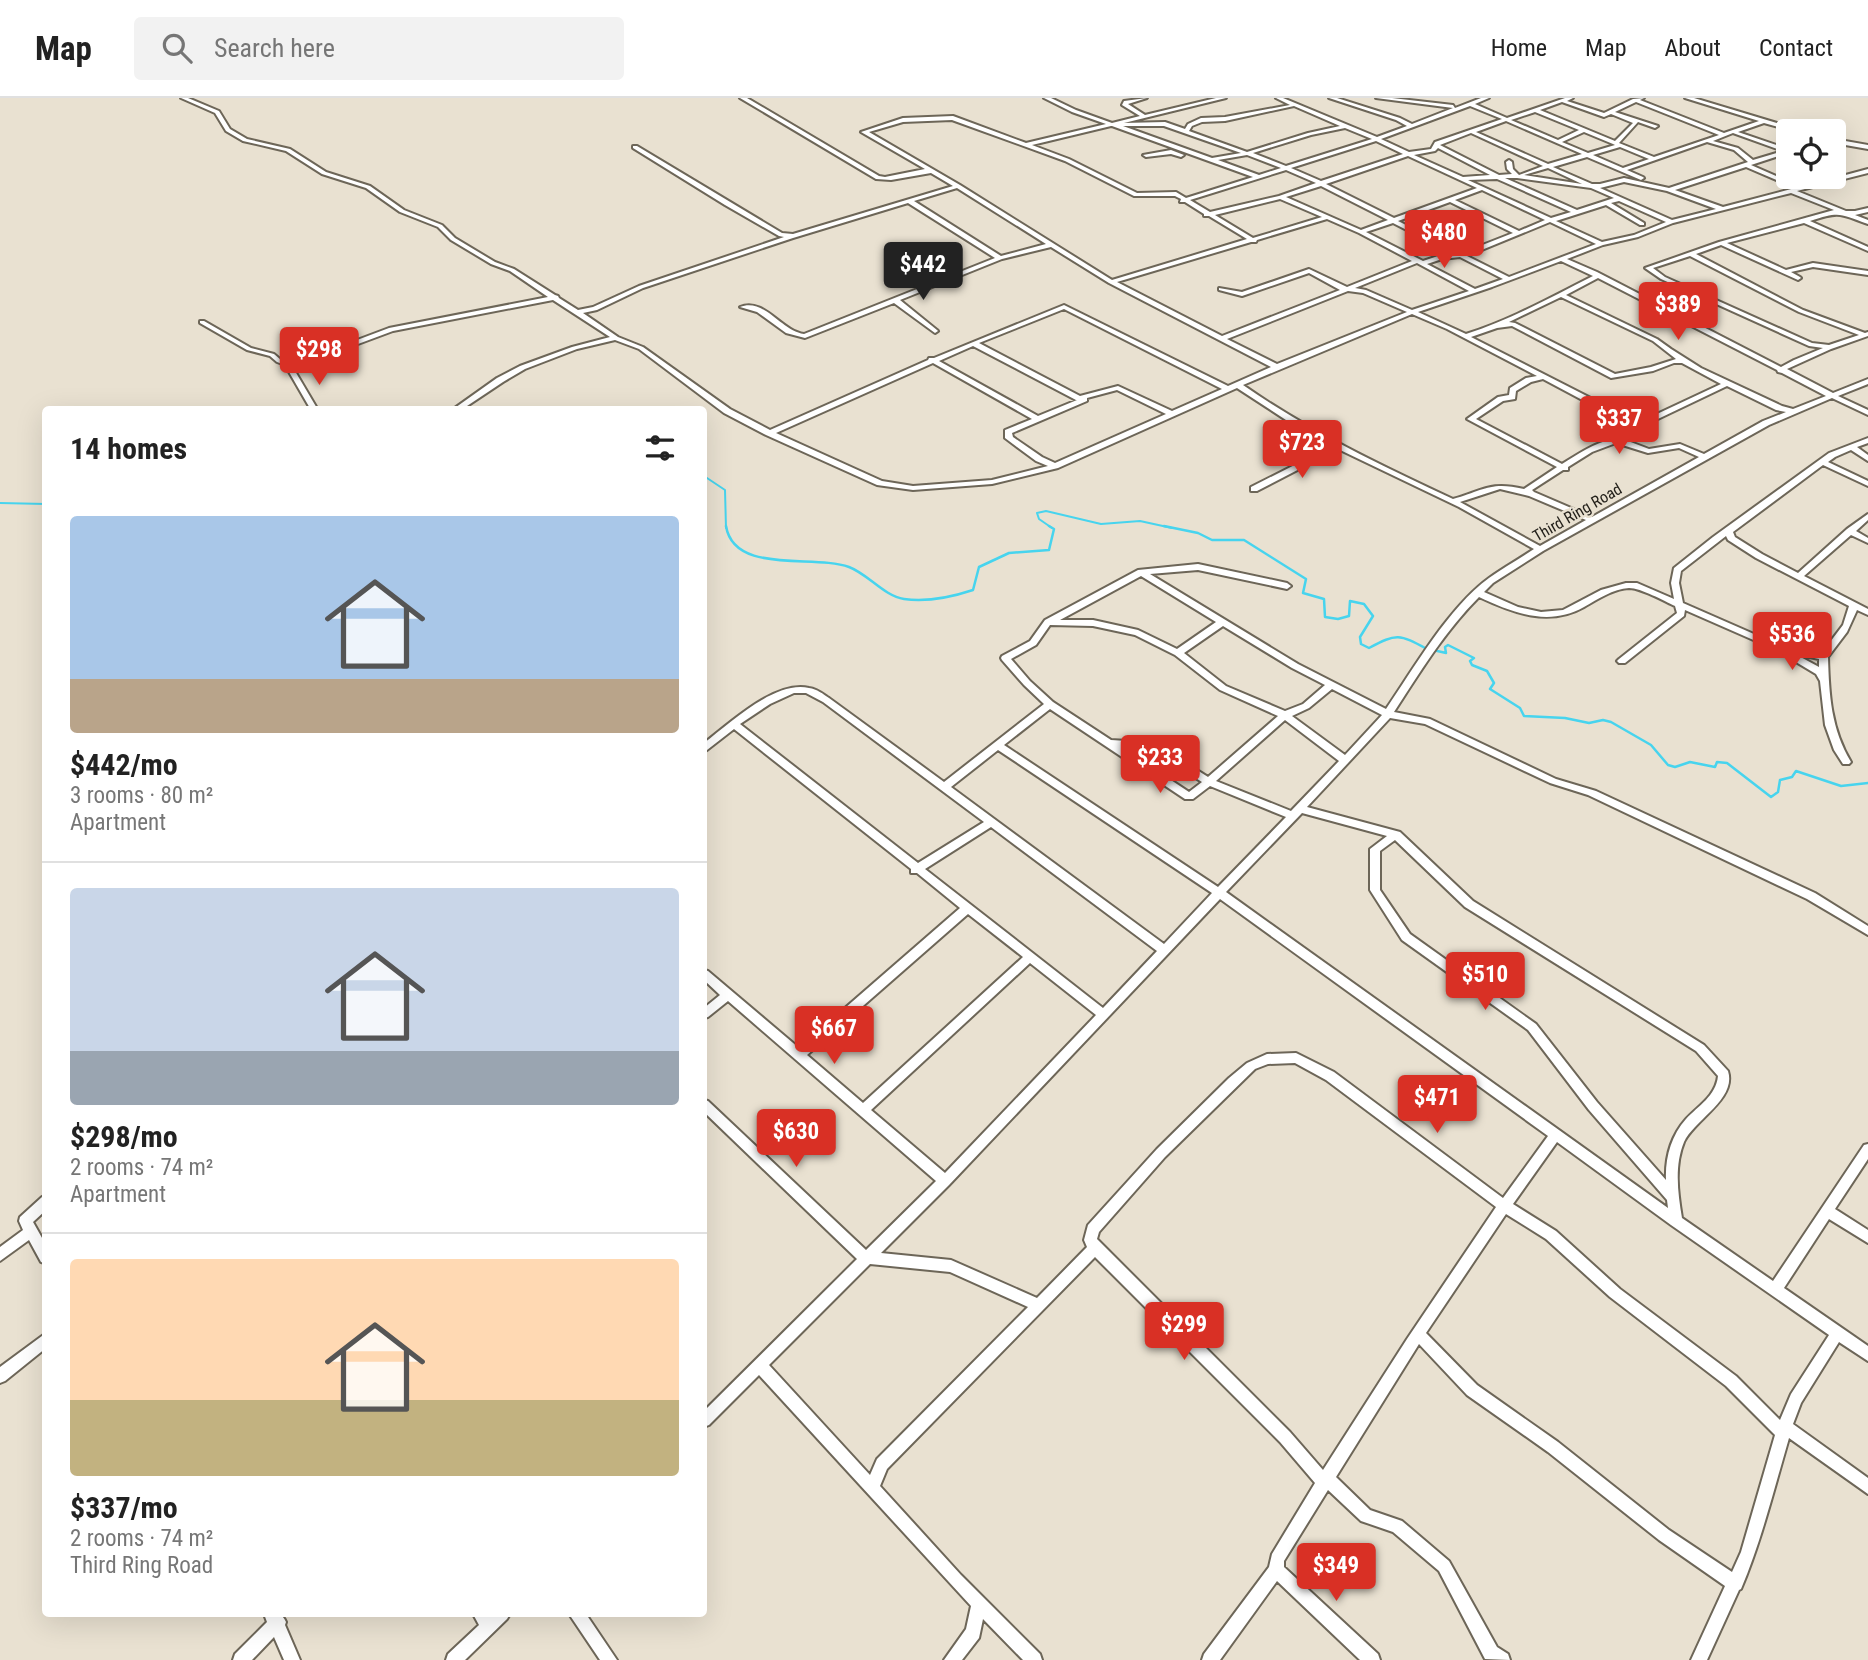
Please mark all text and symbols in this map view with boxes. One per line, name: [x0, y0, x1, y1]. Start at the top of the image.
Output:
search box: [134, 17, 624, 80]
text: Map: [35, 29, 92, 68]
icon: search: [158, 29, 196, 67]
text: Search here: [214, 33, 335, 63]
text: Home: [1491, 34, 1547, 62]
text: Map: [1585, 34, 1627, 62]
text: About: [1665, 34, 1721, 62]
text: Contact: [1759, 34, 1833, 62]
map controls: [1776, 119, 1846, 189]
button: locate: [1776, 119, 1846, 189]
pin: $480: [1403, 211, 1485, 270]
text: $480: [1421, 219, 1467, 246]
pin: $442: [882, 242, 964, 302]
text: $442: [900, 251, 946, 278]
pin: $389: [1637, 282, 1719, 342]
text: $389: [1655, 291, 1701, 318]
pin: $298: [278, 328, 360, 387]
text: $298: [296, 336, 342, 363]
pin: $337: [1578, 396, 1660, 456]
text: $337: [1596, 405, 1642, 432]
pin: $723: [1261, 420, 1343, 480]
icon: filters: [641, 429, 679, 467]
text: $723: [1279, 429, 1325, 456]
text: 14 homes: [70, 431, 187, 466]
street label: Third Ring Road: [1529, 479, 1625, 546]
icon: home: [312, 561, 438, 687]
pin: $536: [1751, 612, 1833, 672]
text: $536: [1769, 621, 1815, 648]
pin: $233: [1119, 736, 1201, 795]
text: $233: [1137, 744, 1183, 771]
text: $442/mo: [70, 747, 178, 782]
text: 3 rooms · 80 m²: [70, 782, 213, 809]
text: Apartment: [70, 809, 166, 836]
icon: home: [312, 933, 438, 1059]
pin: $510: [1444, 953, 1526, 1012]
text: $510: [1462, 961, 1508, 988]
pin: $667: [793, 1006, 875, 1066]
text: $667: [811, 1015, 857, 1042]
pin: $471: [1396, 1076, 1478, 1135]
text: $471: [1414, 1084, 1460, 1111]
pin: $630: [755, 1110, 837, 1169]
text: $630: [773, 1118, 819, 1145]
text: $298/mo: [70, 1119, 178, 1154]
text: 2 rooms · 74 m²: [70, 1154, 213, 1181]
text: Apartment: [70, 1181, 166, 1208]
pin: $299: [1143, 1302, 1225, 1362]
icon: home: [312, 1304, 438, 1430]
text: $299: [1161, 1311, 1207, 1338]
text: $337/mo: [70, 1490, 178, 1525]
text: 2 rooms · 74 m²: [70, 1525, 213, 1552]
pin: $349: [1295, 1544, 1377, 1603]
text: Third Ring Road: [70, 1552, 213, 1579]
text: $349: [1313, 1552, 1359, 1579]

